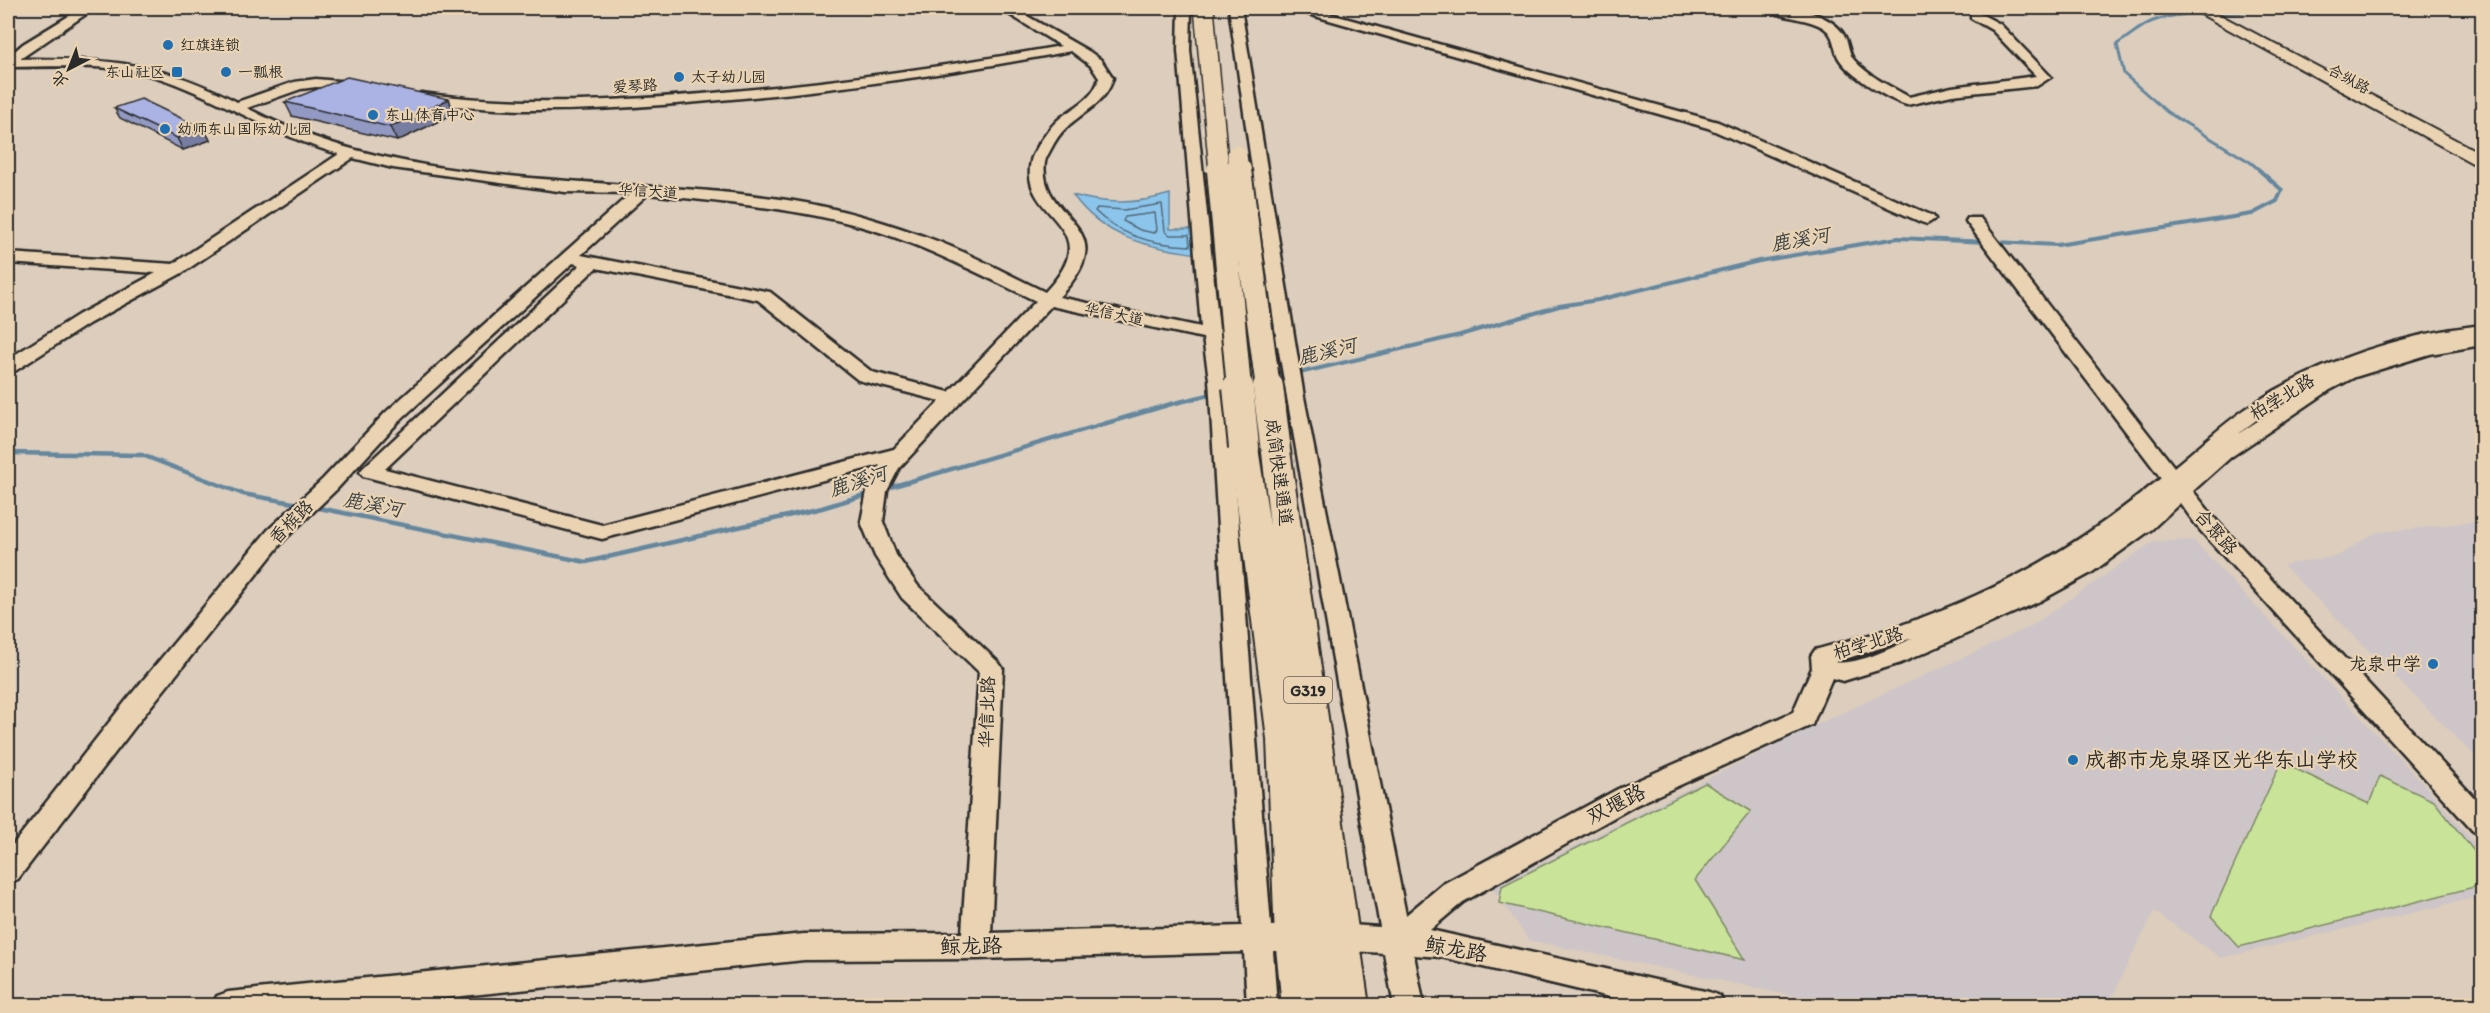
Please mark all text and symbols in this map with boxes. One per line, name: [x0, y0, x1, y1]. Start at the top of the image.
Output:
place label: 红旗连锁: [180, 36, 240, 54]
marker: 红旗连锁: [161, 38, 175, 52]
north arrow: [39, 39, 99, 99]
street label: 合纵路: [2325, 60, 2373, 98]
place label: 东山社区: [105, 63, 165, 81]
place label: 一瓢根: [238, 63, 283, 81]
marker: 东山社区: [170, 65, 184, 79]
marker: 一瓢根: [219, 65, 233, 79]
text: 北: [47, 67, 72, 92]
place label: 太子幼儿园: [691, 68, 766, 86]
marker: 太子幼儿园: [672, 70, 686, 84]
street label: 爱琴路: [612, 76, 658, 96]
place label: 东山体育中心: [385, 106, 475, 124]
marker: 东山体育中心: [366, 108, 380, 122]
place label: 幼师东山国际幼儿园: [177, 120, 312, 138]
marker: 幼师东山国际幼儿园: [158, 122, 172, 136]
street label: 华信大道: [617, 180, 679, 202]
water label: 鹿溪河: [1768, 221, 1835, 256]
street label: 华信大道: [1083, 299, 1145, 329]
water label: 鹿溪河: [1295, 332, 1362, 369]
street label: 柏学北路: [2245, 369, 2319, 425]
street label: 成简快速通道: [1261, 417, 1297, 527]
water label: 鹿溪河: [826, 460, 893, 501]
water label: 鹿溪河: [341, 486, 408, 522]
street label: 香槟路: [264, 495, 318, 549]
street label: 合聚路: [2190, 504, 2242, 560]
street label: 柏学北路: [1830, 622, 1906, 664]
place label: 龙泉中学: [2349, 653, 2421, 675]
marker: 龙泉中学: [2426, 657, 2440, 671]
street label: 华信北路: [975, 676, 999, 748]
road number: G319: [1284, 677, 1332, 703]
place label: 成都市龙泉驿区光华东山学校: [2085, 747, 2358, 772]
marker: 成都市龙泉驿区光华东山学校: [2066, 753, 2080, 767]
street label: 双堰路: [1582, 778, 1650, 829]
street label: 鲸龙路: [1423, 931, 1489, 966]
street label: 鲸龙路: [939, 932, 1003, 959]

